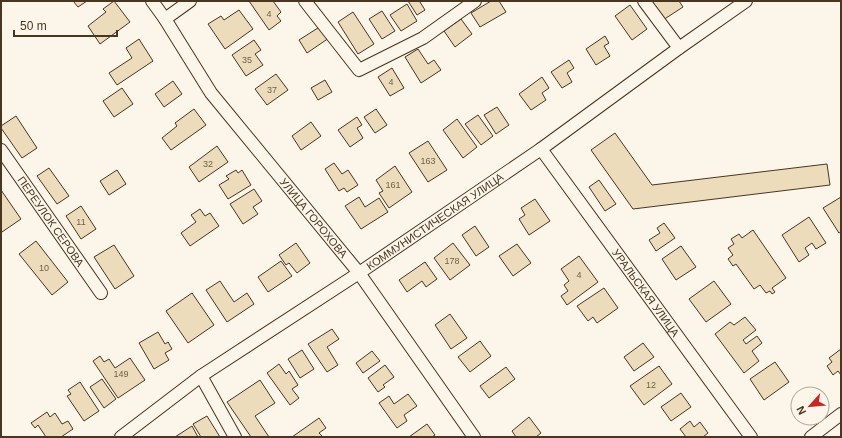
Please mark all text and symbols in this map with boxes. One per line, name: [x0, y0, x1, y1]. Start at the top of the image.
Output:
house number: 4: [266, 9, 272, 19]
scale bar: [14, 12, 117, 38]
text: 50 m: [20, 19, 47, 33]
house number: 35: [242, 55, 252, 65]
house number: 4: [388, 77, 394, 87]
house number: 37: [267, 85, 277, 95]
house number: 163: [420, 156, 436, 166]
house number: 32: [203, 159, 213, 169]
street label: КОММУНИСТИЧЕСКАЯ УЛИЦА: [364, 170, 506, 272]
street label: ПЕРЕУЛОК СЕРОВА: [15, 174, 87, 269]
street label: УЛИЦА ГОРОХОВА: [278, 176, 350, 261]
house number: 161: [385, 180, 401, 190]
house number: 11: [76, 217, 86, 227]
street label: УРАЛЬСКАЯ УЛИЦА: [610, 247, 682, 339]
house number: 178: [444, 256, 460, 266]
house number: 10: [39, 263, 49, 273]
house number: 4: [576, 270, 582, 280]
house number: 149: [113, 369, 129, 379]
house number: 12: [646, 380, 656, 390]
north arrow: [790, 386, 830, 426]
text: N: [794, 404, 808, 417]

